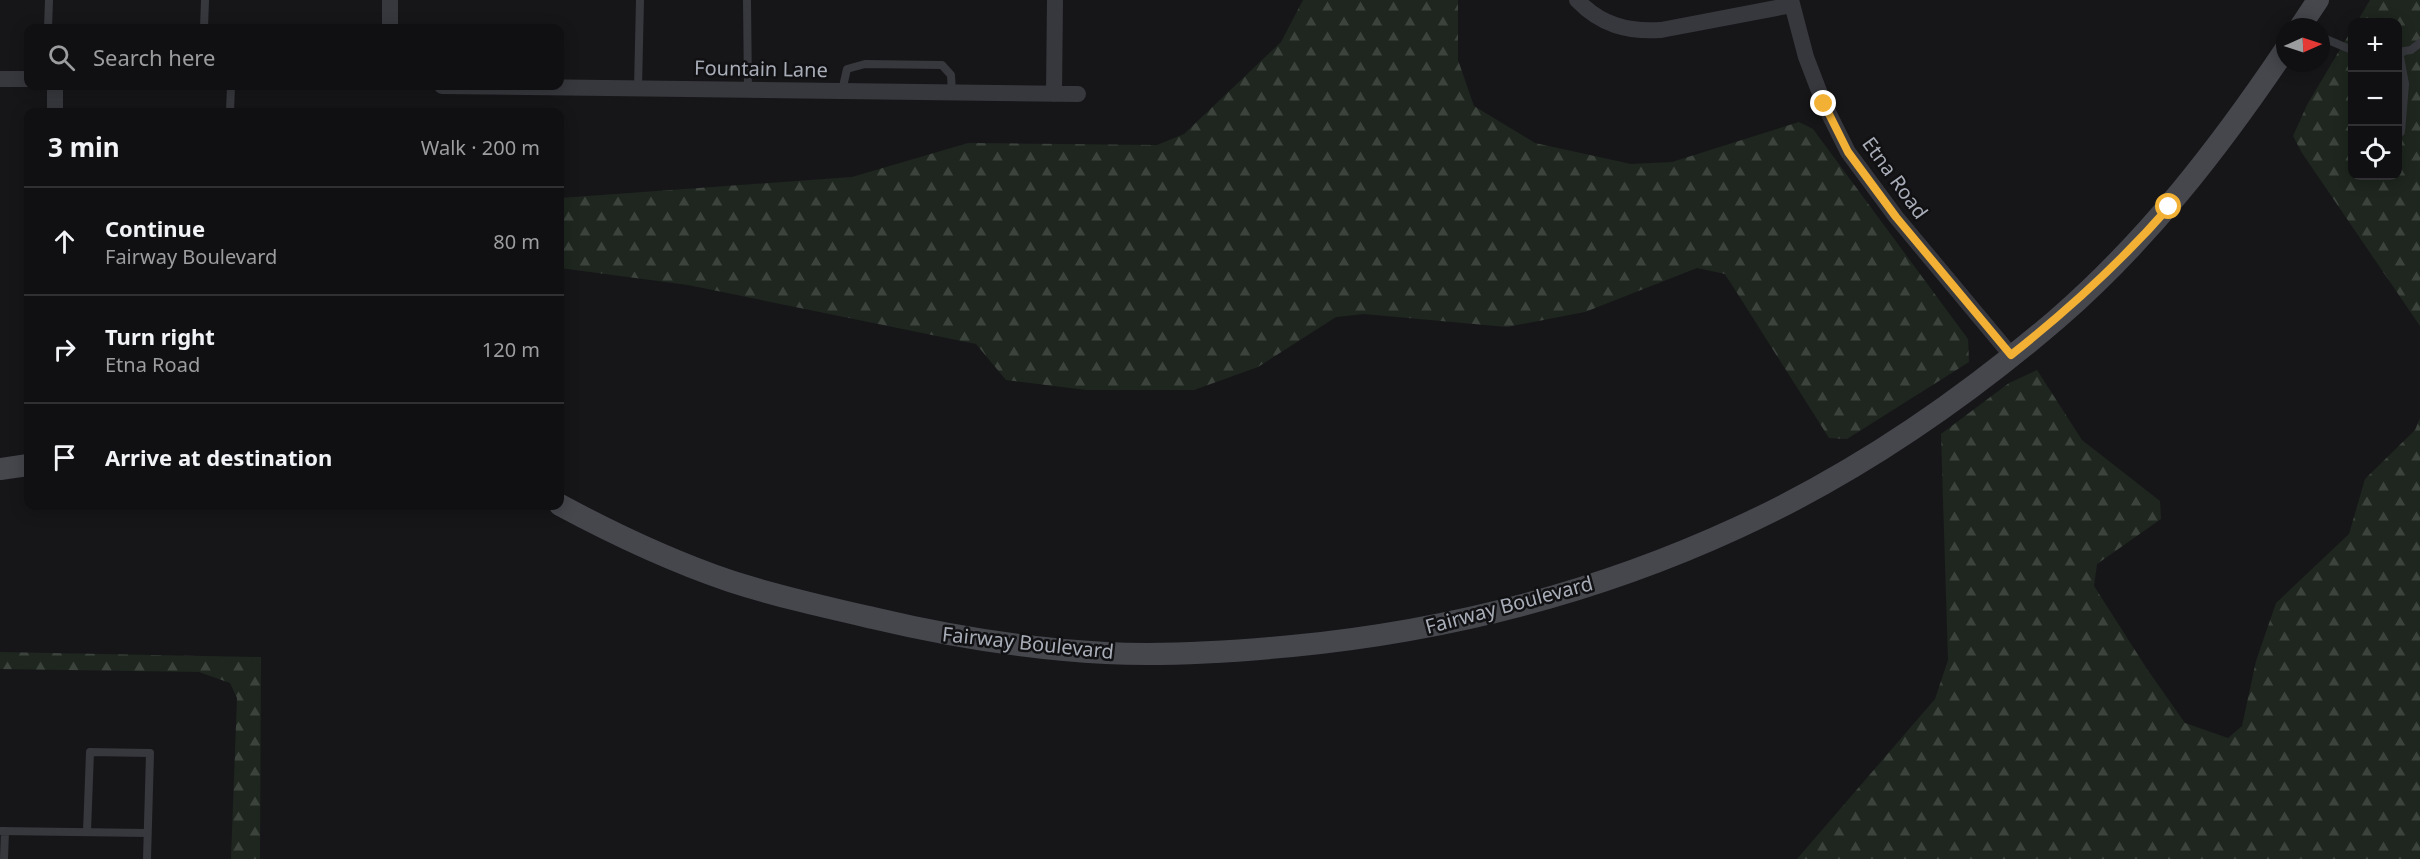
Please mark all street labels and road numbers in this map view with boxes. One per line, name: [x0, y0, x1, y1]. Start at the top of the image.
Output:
street label: Fountain Lane: [694, 54, 828, 83]
street label: Etna Road: [1857, 131, 1934, 224]
street label: Fairway Boulevard: [1422, 569, 1596, 640]
street label: Fairway Boulevard: [941, 620, 1115, 665]

